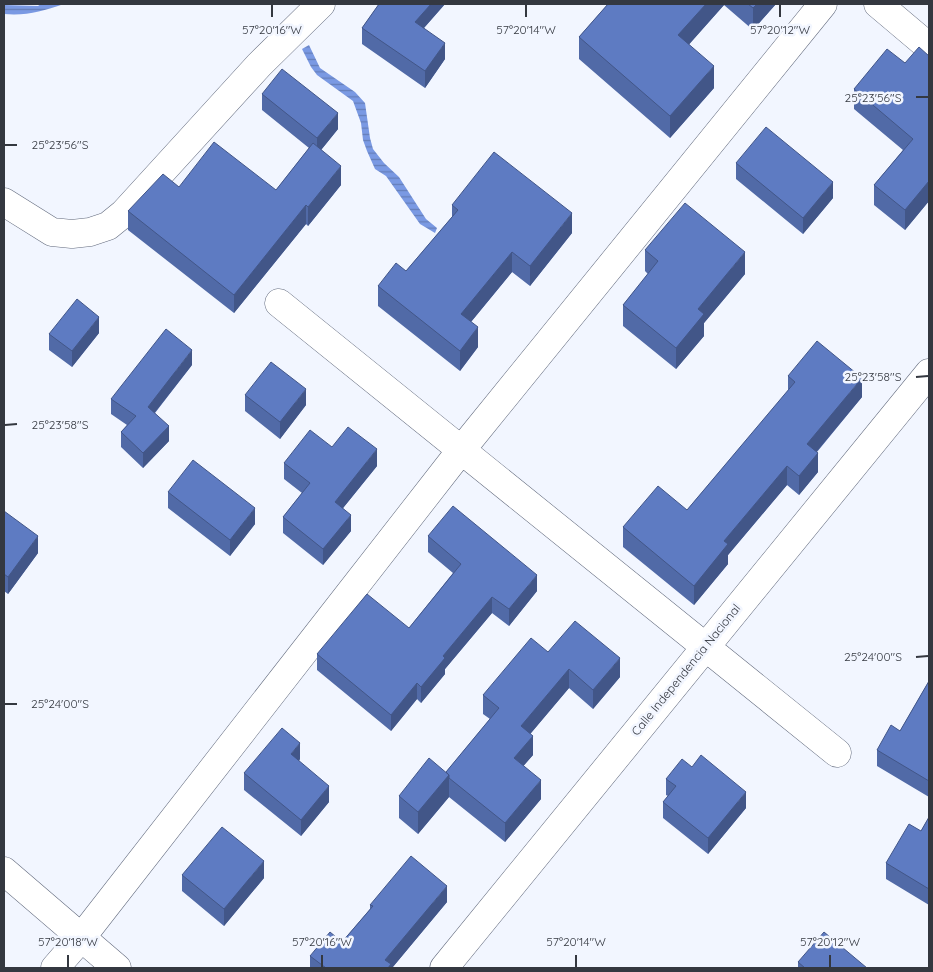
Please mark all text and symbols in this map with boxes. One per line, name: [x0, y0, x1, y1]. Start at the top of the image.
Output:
text: 57°20'16"W: [242, 22, 302, 37]
text: 57°20'14"W: [496, 22, 556, 37]
text: 57°20'12"W: [750, 22, 810, 37]
text: 25°23'56"S: [845, 90, 902, 105]
text: 25°23'56"S: [32, 137, 89, 152]
text: 25°23'58"S: [845, 369, 902, 384]
text: 25°23'58"S: [32, 417, 89, 432]
street label: Calle Independencia Nacional: [628, 601, 743, 738]
text: 25°24'00"S: [844, 649, 902, 664]
text: 25°24'00"S: [31, 696, 89, 711]
text: 57°20'18"W: [38, 934, 98, 949]
text: 57°20'16"W: [292, 934, 352, 949]
text: 57°20'14"W: [546, 934, 606, 949]
text: 57°20'12"W: [800, 934, 860, 949]

